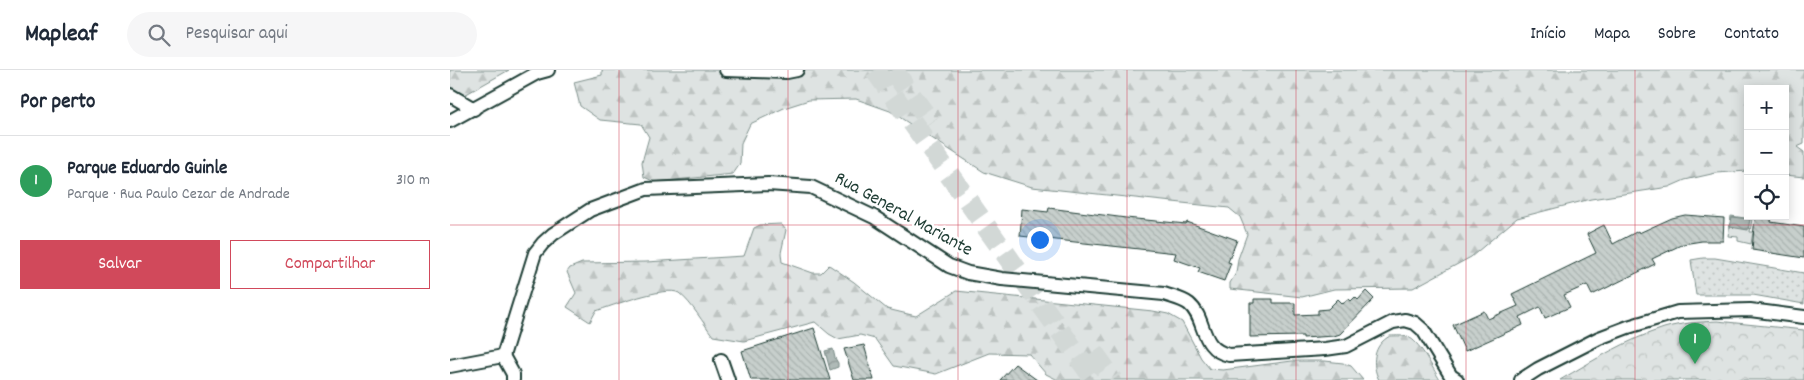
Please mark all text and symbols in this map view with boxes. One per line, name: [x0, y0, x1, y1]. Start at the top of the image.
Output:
search box: [127, 12, 477, 57]
text: Mapleaf: [25, 18, 97, 52]
icon: search: [145, 21, 173, 49]
text: Pesquisar aqui: [185, 21, 288, 48]
text: Início: [1530, 22, 1566, 47]
text: Mapa: [1594, 22, 1630, 47]
text: Sobre: [1658, 22, 1696, 47]
text: Contato: [1724, 22, 1779, 47]
map controls: [1744, 85, 1789, 220]
button: +: [1744, 85, 1789, 130]
text: Por perto: [20, 88, 95, 118]
button: −: [1744, 130, 1789, 175]
text: Parque Eduardo Guinle: [67, 156, 227, 183]
street label: Rua General Mariante: [829, 166, 977, 264]
text: 1: [34, 169, 38, 192]
text: 310 m: [396, 169, 430, 192]
button: locate: [1744, 175, 1789, 220]
text: Parque · Rua Paulo Cezar de Andrade: [67, 183, 290, 206]
your location: [1027, 227, 1053, 253]
button: Salvar: [20, 240, 220, 289]
button: Compartilhar: [230, 240, 430, 289]
pin: 1: [1679, 323, 1711, 364]

